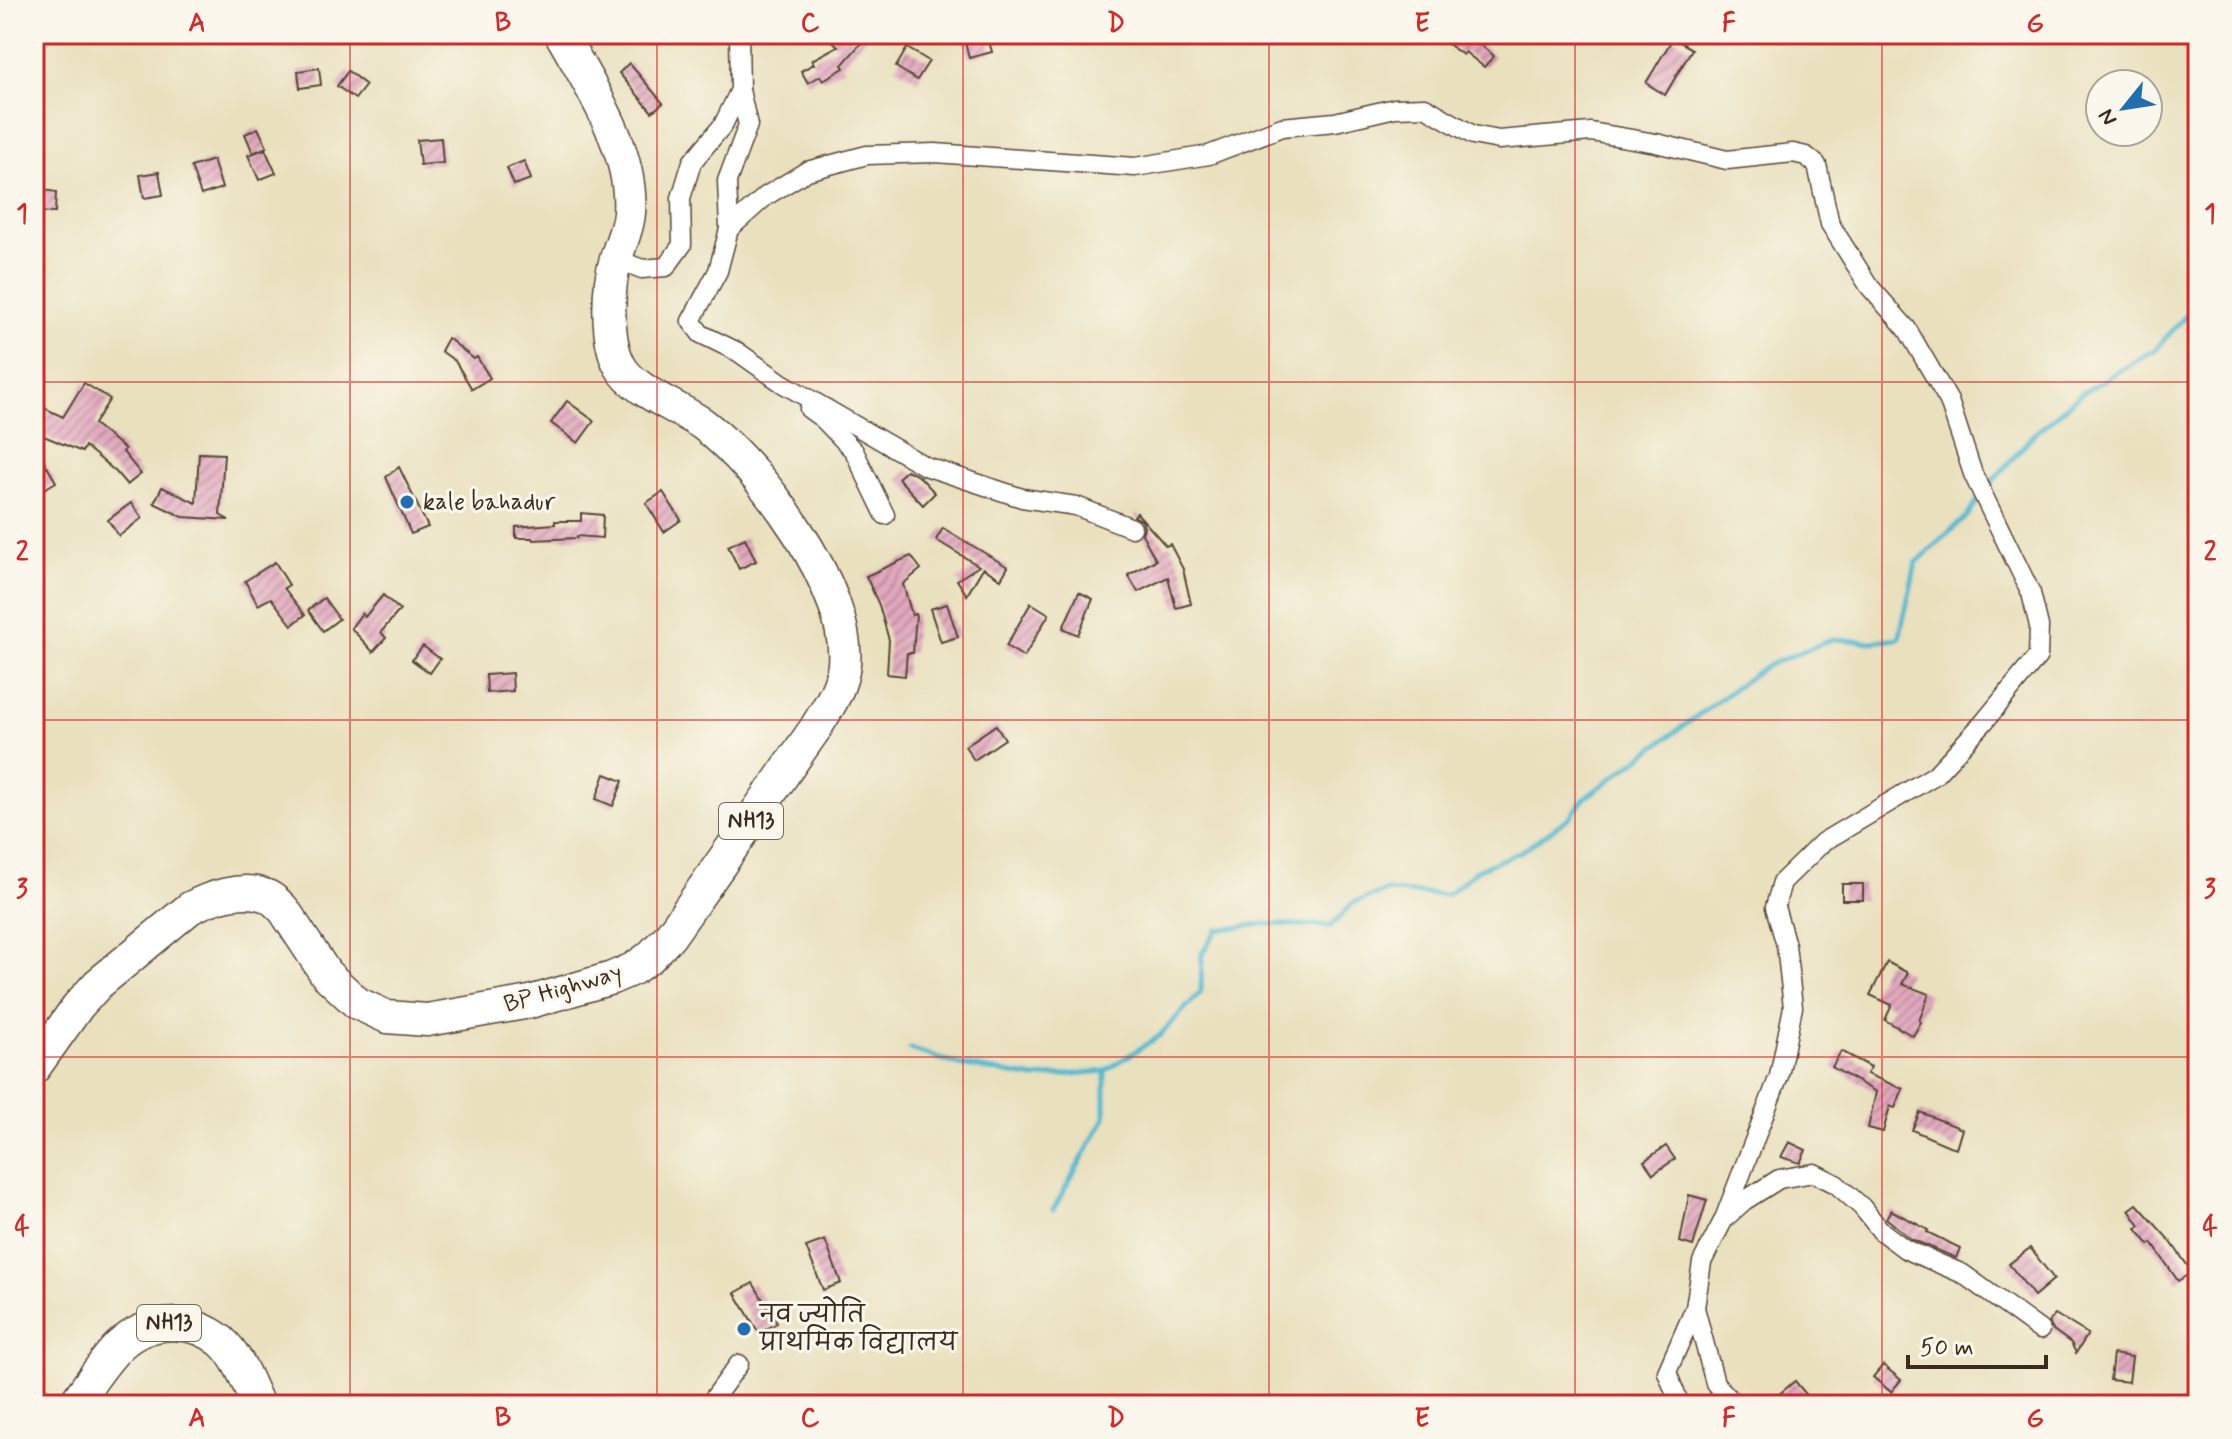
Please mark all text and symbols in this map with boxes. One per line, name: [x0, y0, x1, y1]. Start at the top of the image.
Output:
text: A: [188, 7, 206, 41]
text: B: [495, 7, 511, 41]
text: C: [801, 7, 820, 41]
text: D: [1107, 7, 1125, 41]
text: E: [1414, 7, 1430, 41]
text: F: [1722, 7, 1736, 41]
text: G: [2026, 7, 2044, 41]
north arrow: [2084, 68, 2164, 148]
text: N: [2093, 104, 2124, 130]
text: 1: [16, 198, 28, 232]
text: 1: [2204, 198, 2216, 232]
place label: kale bahadur: [423, 487, 556, 518]
marker: kale bahadur: [398, 493, 416, 511]
text: 2: [16, 536, 29, 570]
text: 2: [2204, 536, 2217, 570]
road number: NH13: [719, 803, 783, 839]
text: 3: [16, 873, 28, 907]
text: 3: [2204, 873, 2216, 907]
street label: BP Highway: [500, 957, 626, 1021]
text: 4: [14, 1211, 30, 1245]
text: 4: [2202, 1211, 2218, 1245]
place label: नव ज्योति प्राथमिक विद्यालय: [758, 1296, 959, 1359]
road number: NH13: [137, 1305, 201, 1341]
scale bar: [1908, 1319, 2046, 1369]
marker: नव ज्योति प्राथमिक विद्यालय: [735, 1320, 753, 1338]
text: 50 m: [1920, 1333, 1974, 1364]
text: A: [188, 1402, 206, 1436]
text: B: [495, 1402, 511, 1436]
text: C: [801, 1402, 820, 1436]
text: D: [1107, 1402, 1125, 1436]
text: E: [1414, 1402, 1430, 1436]
text: F: [1722, 1402, 1736, 1436]
text: G: [2026, 1402, 2044, 1436]

